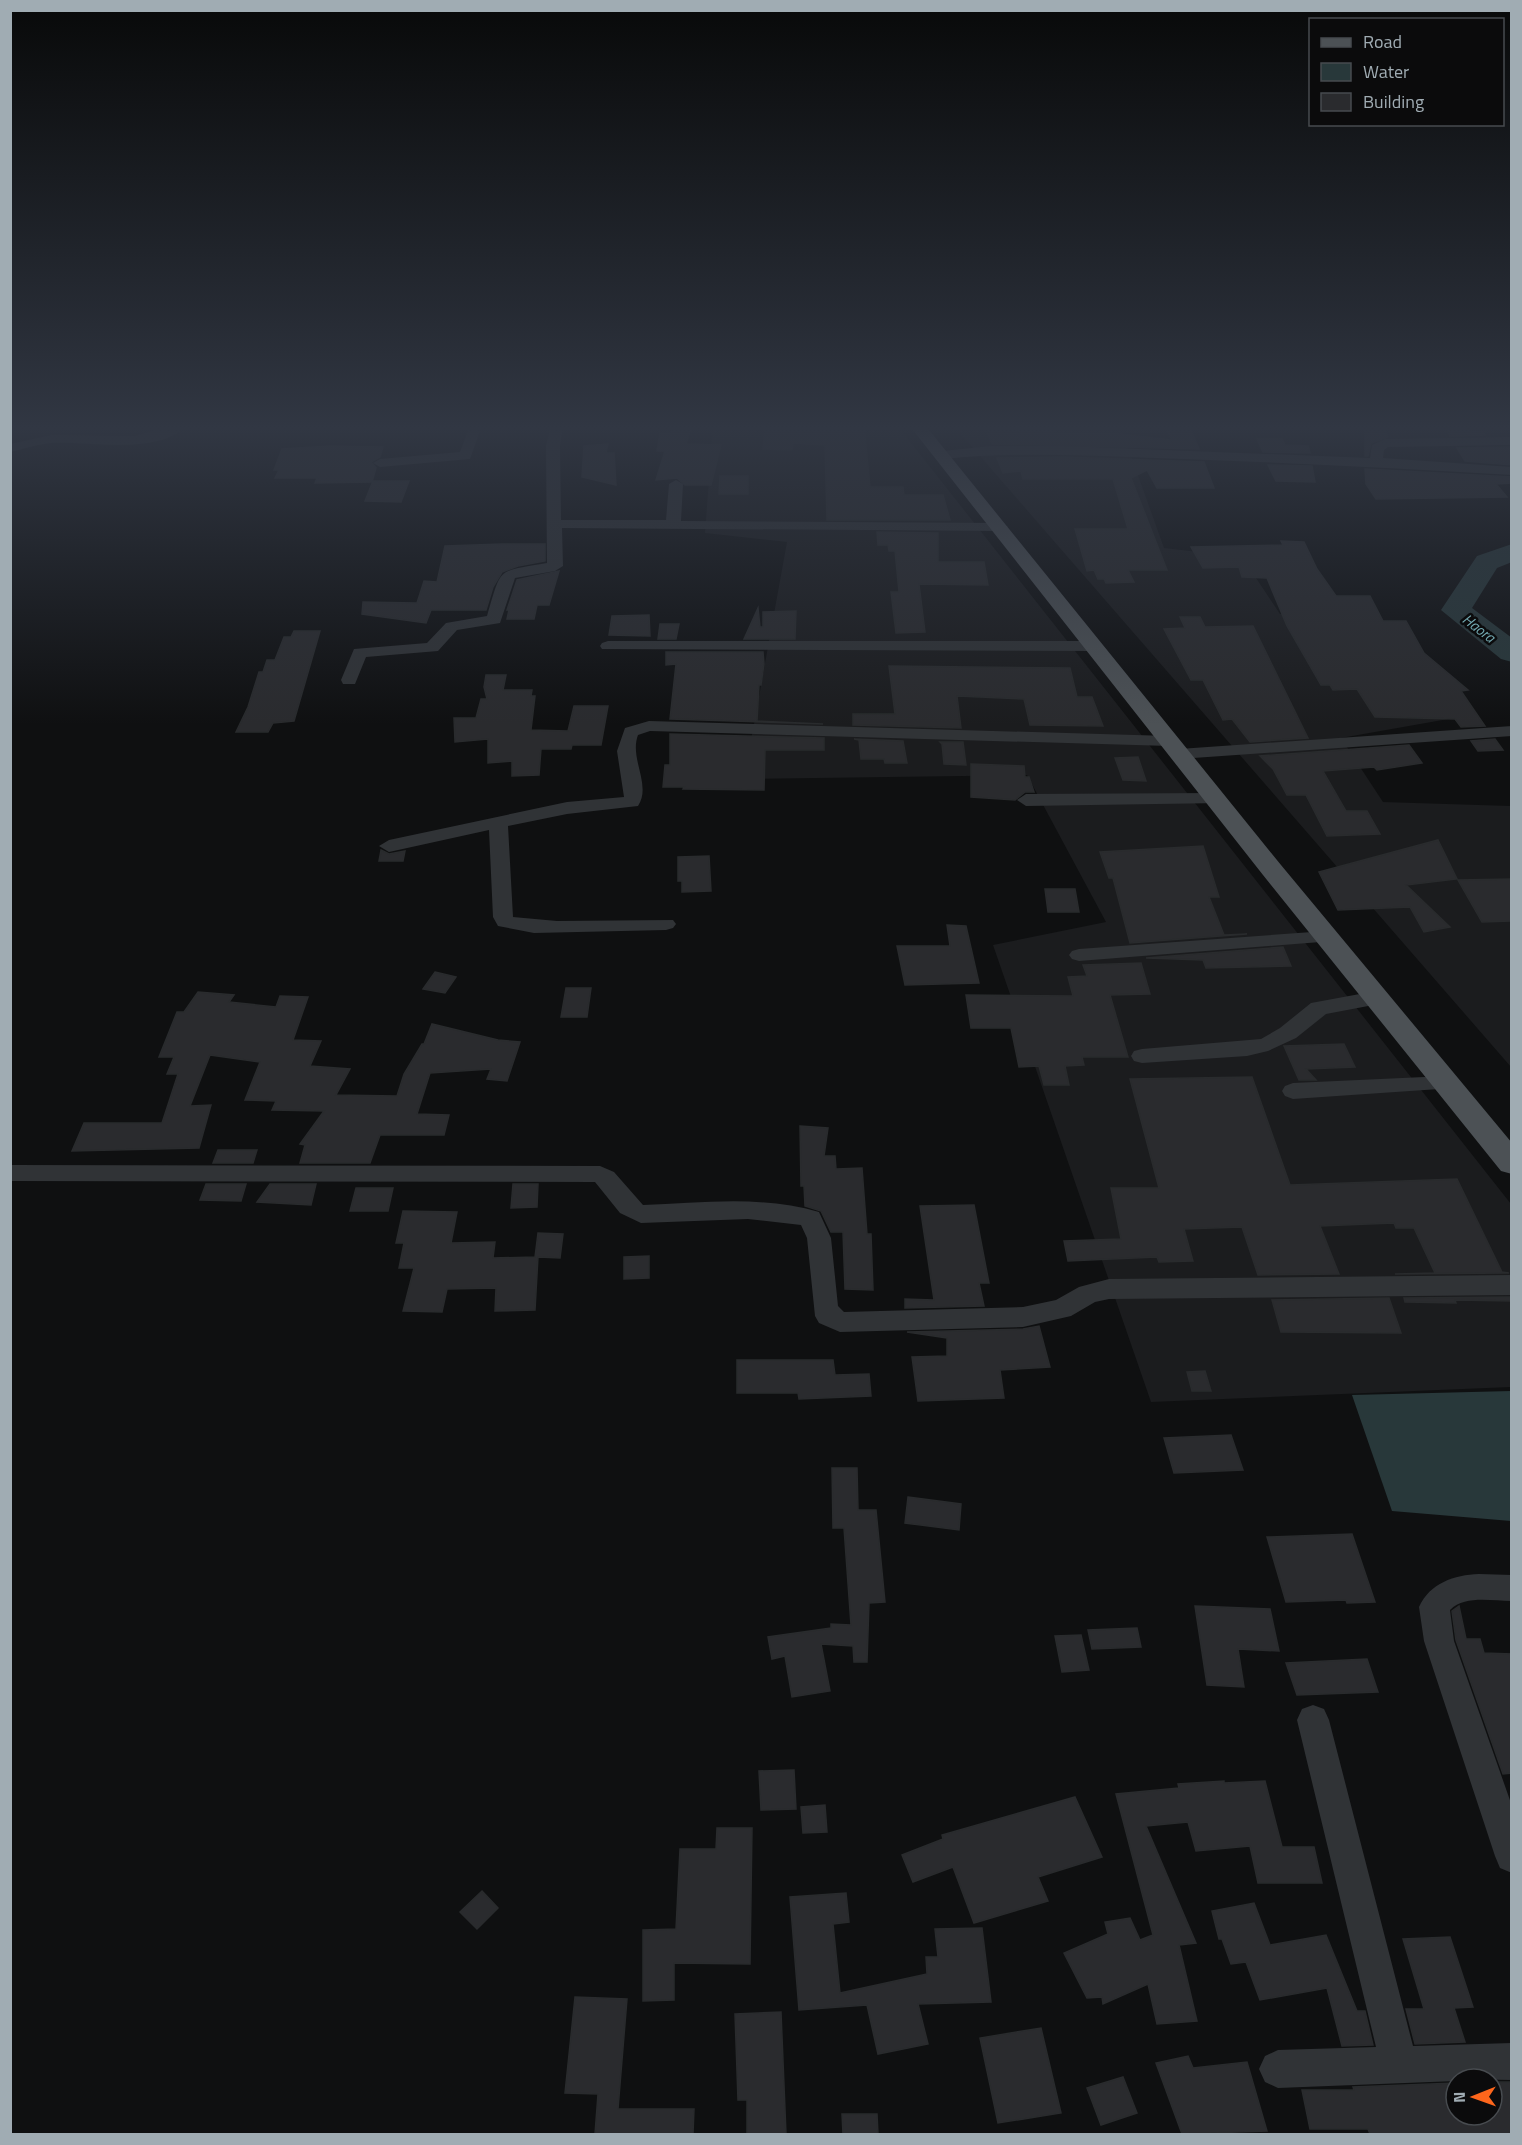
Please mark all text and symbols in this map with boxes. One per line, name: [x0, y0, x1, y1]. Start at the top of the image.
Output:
legend: [1309, 18, 1504, 126]
text: Road: [1363, 28, 1402, 55]
text: Water: [1363, 58, 1409, 85]
text: Building: [1363, 88, 1424, 115]
water label: Haora: [1458, 608, 1502, 649]
north arrow: [1444, 2067, 1504, 2127]
text: N: [1447, 2092, 1471, 2103]

